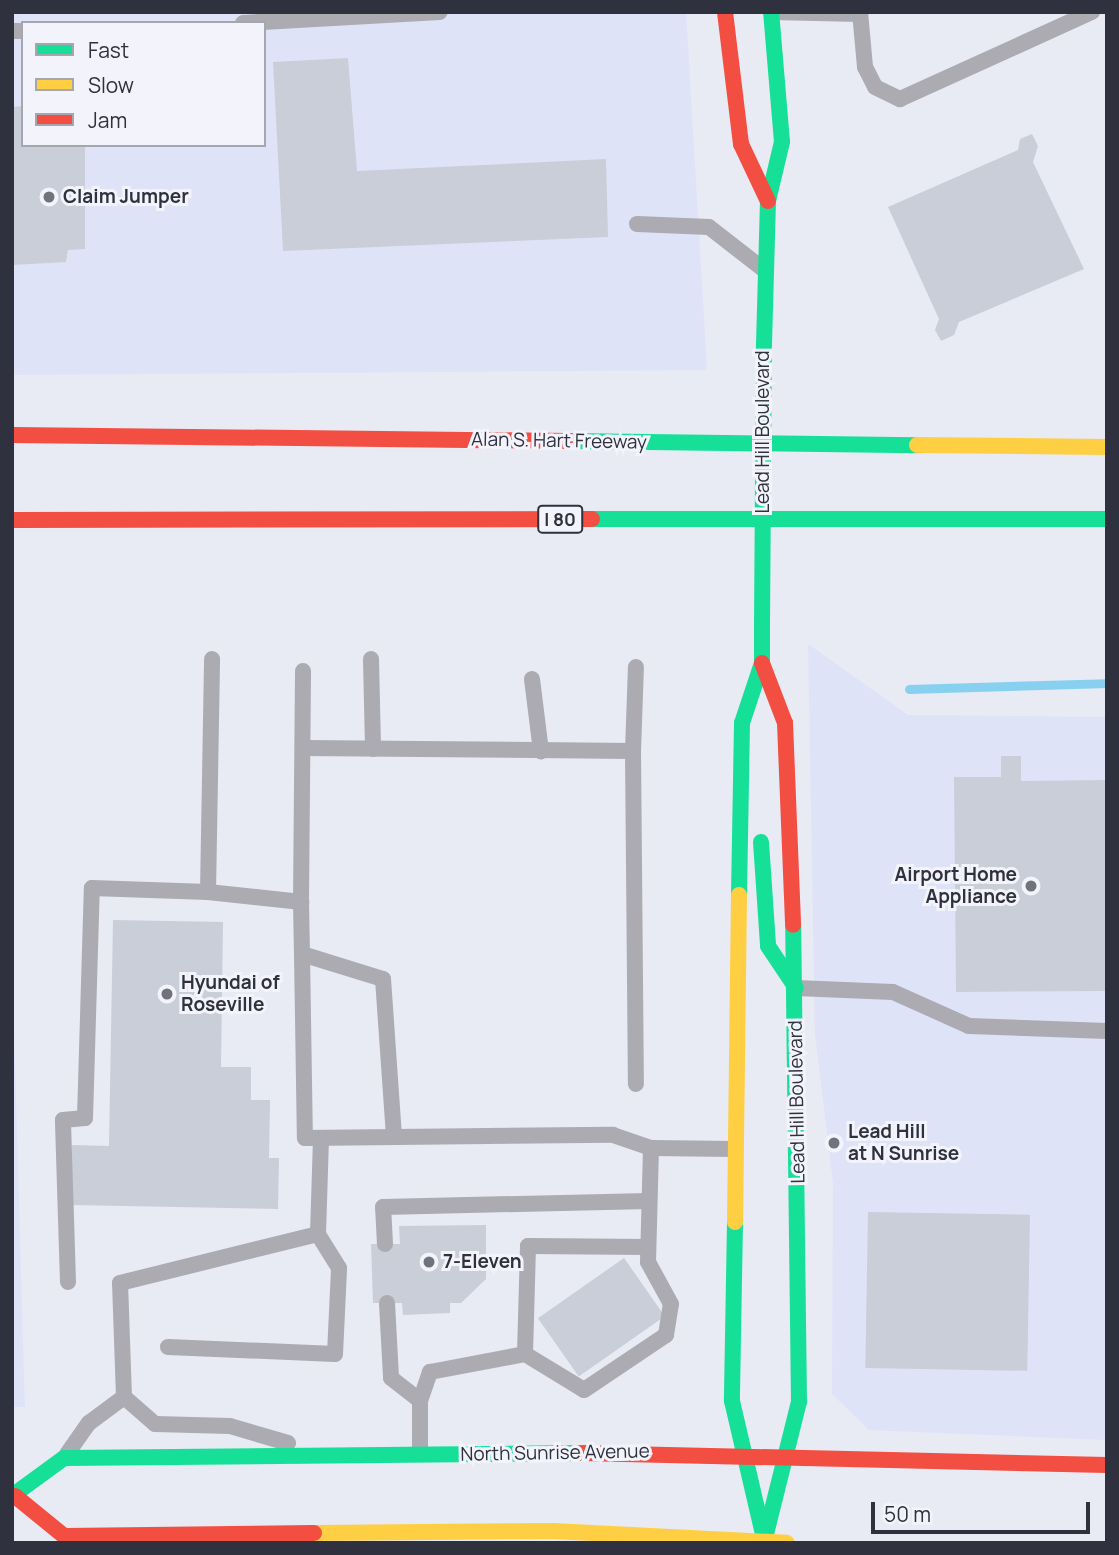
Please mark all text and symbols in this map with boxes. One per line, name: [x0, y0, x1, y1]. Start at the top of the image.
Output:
legend: [21, 21, 266, 147]
text: Fast: [88, 36, 129, 64]
text: Slow: [88, 71, 134, 99]
text: Jam: [88, 106, 127, 134]
place label: Claim Jumper: [63, 186, 189, 208]
marker: Claim Jumper: [41, 189, 57, 205]
street label: Lead Hill Boulevard: [752, 350, 774, 514]
street label: Alan S. Hart Freeway: [471, 428, 647, 454]
road number: I 80: [536, 504, 584, 534]
place label: Airport Home Appliance: [894, 864, 1017, 908]
marker: Airport Home Appliance: [1023, 878, 1039, 894]
place label: Hyundai of Roseville: [181, 972, 280, 1016]
marker: Hyundai of Roseville: [159, 986, 175, 1002]
street label: Lead Hill Boulevard: [784, 1020, 810, 1184]
place label: Lead Hill at N Sunrise: [848, 1121, 959, 1165]
marker: Lead Hill at N Sunrise: [826, 1135, 842, 1151]
place label: 7-Eleven: [443, 1251, 522, 1273]
marker: 7-Eleven: [421, 1254, 437, 1270]
street label: North Sunrise Avenue: [460, 1440, 650, 1466]
scale bar: [874, 1488, 1093, 1532]
text: 50 m: [884, 1500, 931, 1528]

